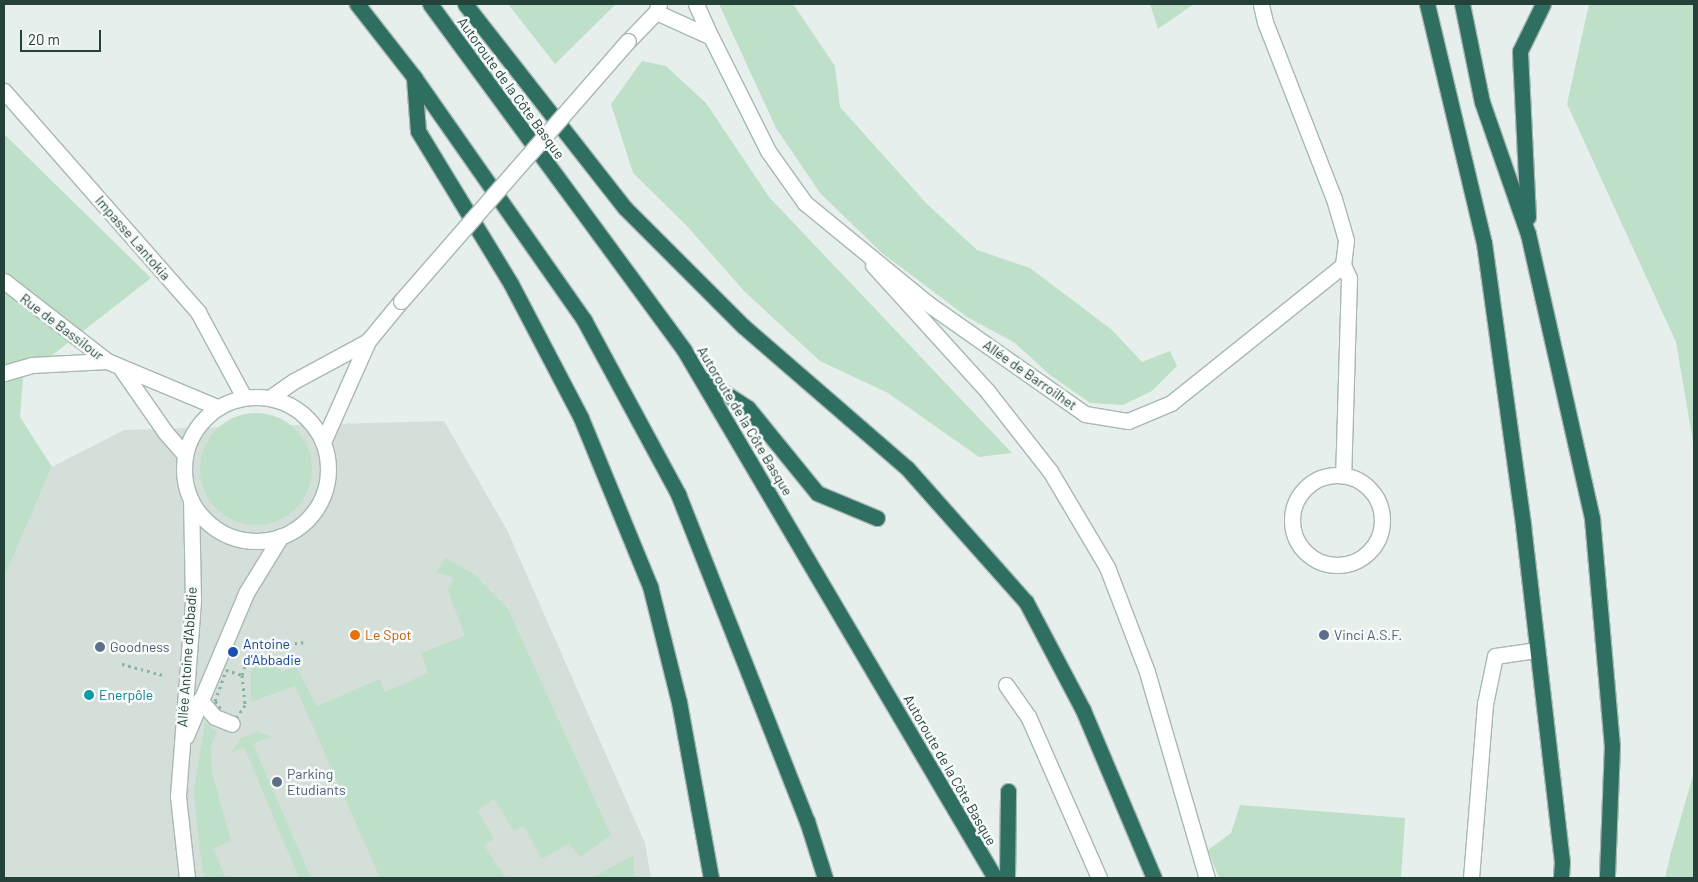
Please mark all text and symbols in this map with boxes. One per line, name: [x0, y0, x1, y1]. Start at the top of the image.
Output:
street label: Autoroute de la Côte Basque: [454, 14, 568, 162]
scale bar: [22, 20, 104, 52]
text: 20 m: [28, 30, 60, 48]
street label: Impasse Lantokia: [92, 192, 174, 284]
street label: Rue de Bassilour: [17, 290, 107, 364]
street label: Allée de Barroilhet: [980, 336, 1080, 414]
street label: Autoroute de la Côte Basque: [694, 343, 796, 499]
street label: Allée Antoine d'Abbadie: [174, 586, 200, 728]
place label: Le Spot: [365, 627, 412, 643]
place label: Vinci A.S.F.: [1334, 627, 1402, 643]
marker: Le Spot: [349, 629, 361, 641]
marker: Vinci A.S.F.: [1318, 629, 1330, 641]
place label: Antoine d'Abbadie: [243, 636, 301, 669]
place label: Goodness: [110, 639, 170, 655]
marker: Goodness: [94, 641, 106, 653]
marker: Antoine d'Abbadie: [227, 646, 239, 658]
place label: Enerpôle: [99, 687, 153, 703]
marker: Enerpôle: [83, 689, 95, 701]
street label: Autoroute de la Côte Basque: [900, 692, 1000, 848]
place label: Parking Etudiants: [287, 766, 346, 799]
marker: Parking Etudiants: [271, 776, 283, 788]

